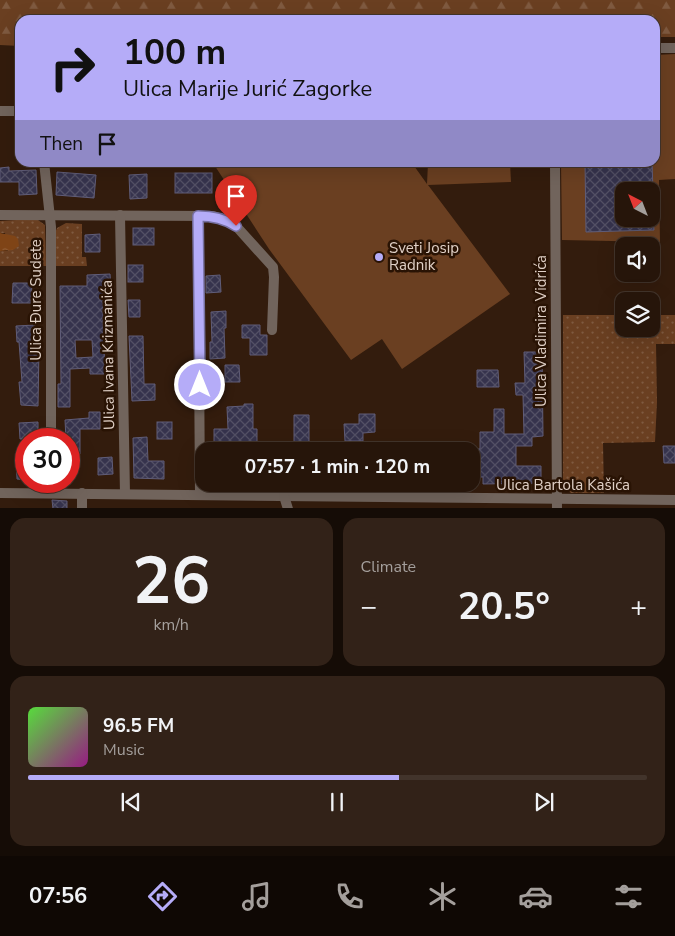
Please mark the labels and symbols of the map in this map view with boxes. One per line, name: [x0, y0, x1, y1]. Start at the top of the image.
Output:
pin: [215, 175, 257, 226]
north arrow: [615, 182, 660, 228]
place label: Sveti Josip Radnik: [389, 238, 459, 275]
street label: Ulica Đure Sudete: [26, 239, 46, 361]
marker: Sveti Josip Radnik: [373, 251, 385, 263]
street label: Ulica Vladimira Vidrića: [531, 255, 551, 407]
street label: Ulica Ivana Krizmanića: [97, 280, 119, 430]
position arrow: [173, 358, 225, 410]
speed limit sign: 30: [15, 428, 80, 493]
street label: Ulica Bartola Kašića: [496, 475, 630, 495]

